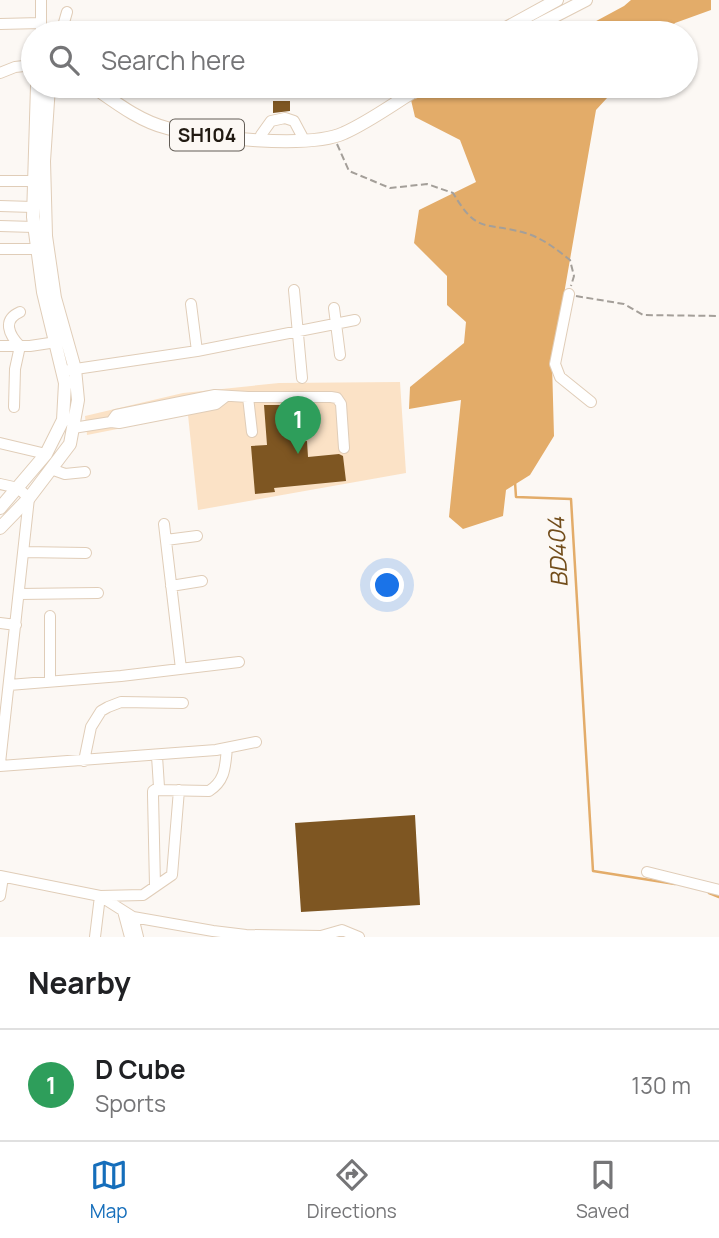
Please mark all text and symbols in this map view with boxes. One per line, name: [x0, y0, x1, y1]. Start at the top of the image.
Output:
search box: [21, 21, 698, 98]
icon: search: [45, 41, 83, 79]
text: Search here: [101, 42, 246, 78]
road number: SH104: [170, 119, 244, 150]
pin: 1: [275, 396, 321, 454]
water label: BD404: [539, 516, 575, 588]
your location: [370, 568, 404, 602]
text: Nearby: [28, 962, 131, 1003]
text: D Cube: [95, 1051, 186, 1087]
text: 1: [46, 1069, 56, 1101]
text: 130 m: [631, 1069, 691, 1101]
text: Sports: [95, 1087, 166, 1119]
tab: Map: [90, 1156, 128, 1224]
tab: Directions: [307, 1156, 397, 1224]
tab: Saved: [576, 1156, 629, 1224]

